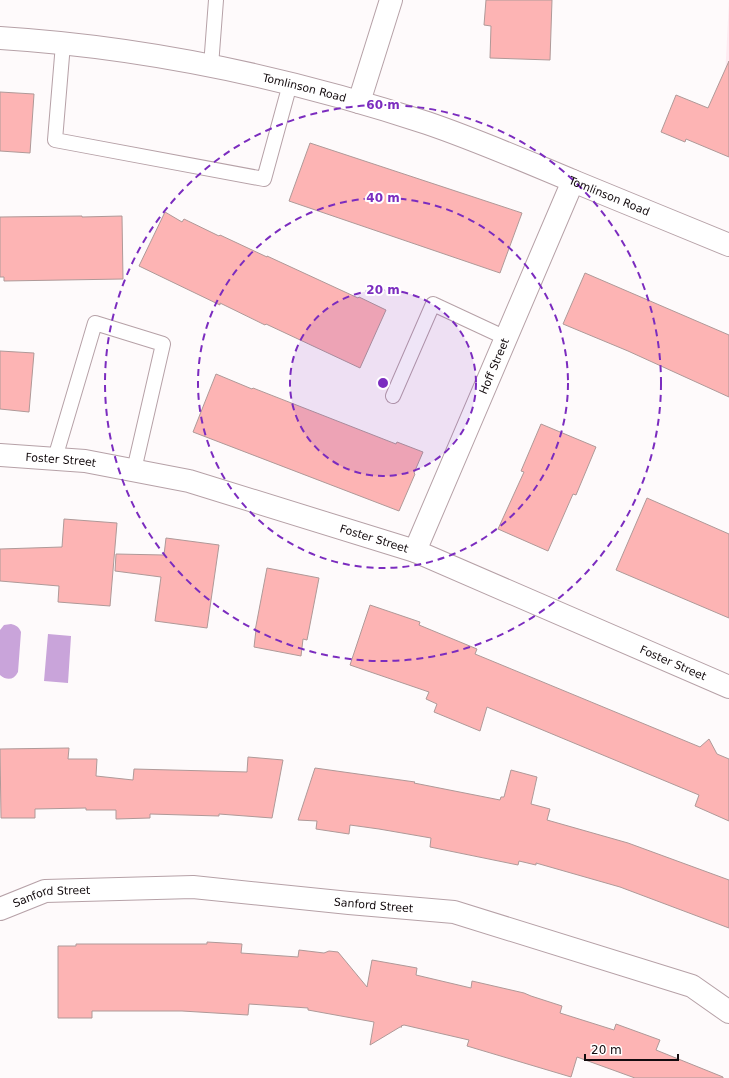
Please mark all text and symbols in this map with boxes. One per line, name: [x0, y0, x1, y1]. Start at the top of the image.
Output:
street label: Tomlinson Road: [260, 71, 348, 105]
text: 60 m: [366, 98, 400, 112]
street label: Tomlinson Road: [566, 174, 651, 219]
text: 40 m: [366, 191, 400, 205]
text: 20 m: [366, 283, 400, 297]
street label: Hoff Street: [477, 336, 512, 396]
centre of rings: [376, 376, 390, 390]
street label: Foster Street: [25, 451, 98, 470]
street label: Foster Street: [338, 522, 411, 556]
street label: Foster Street: [638, 643, 709, 684]
street label: Sanford Street: [11, 884, 91, 910]
street label: Sanford Street: [333, 895, 414, 916]
scale bar: [585, 1036, 678, 1062]
text: 20 m: [591, 1043, 622, 1057]

